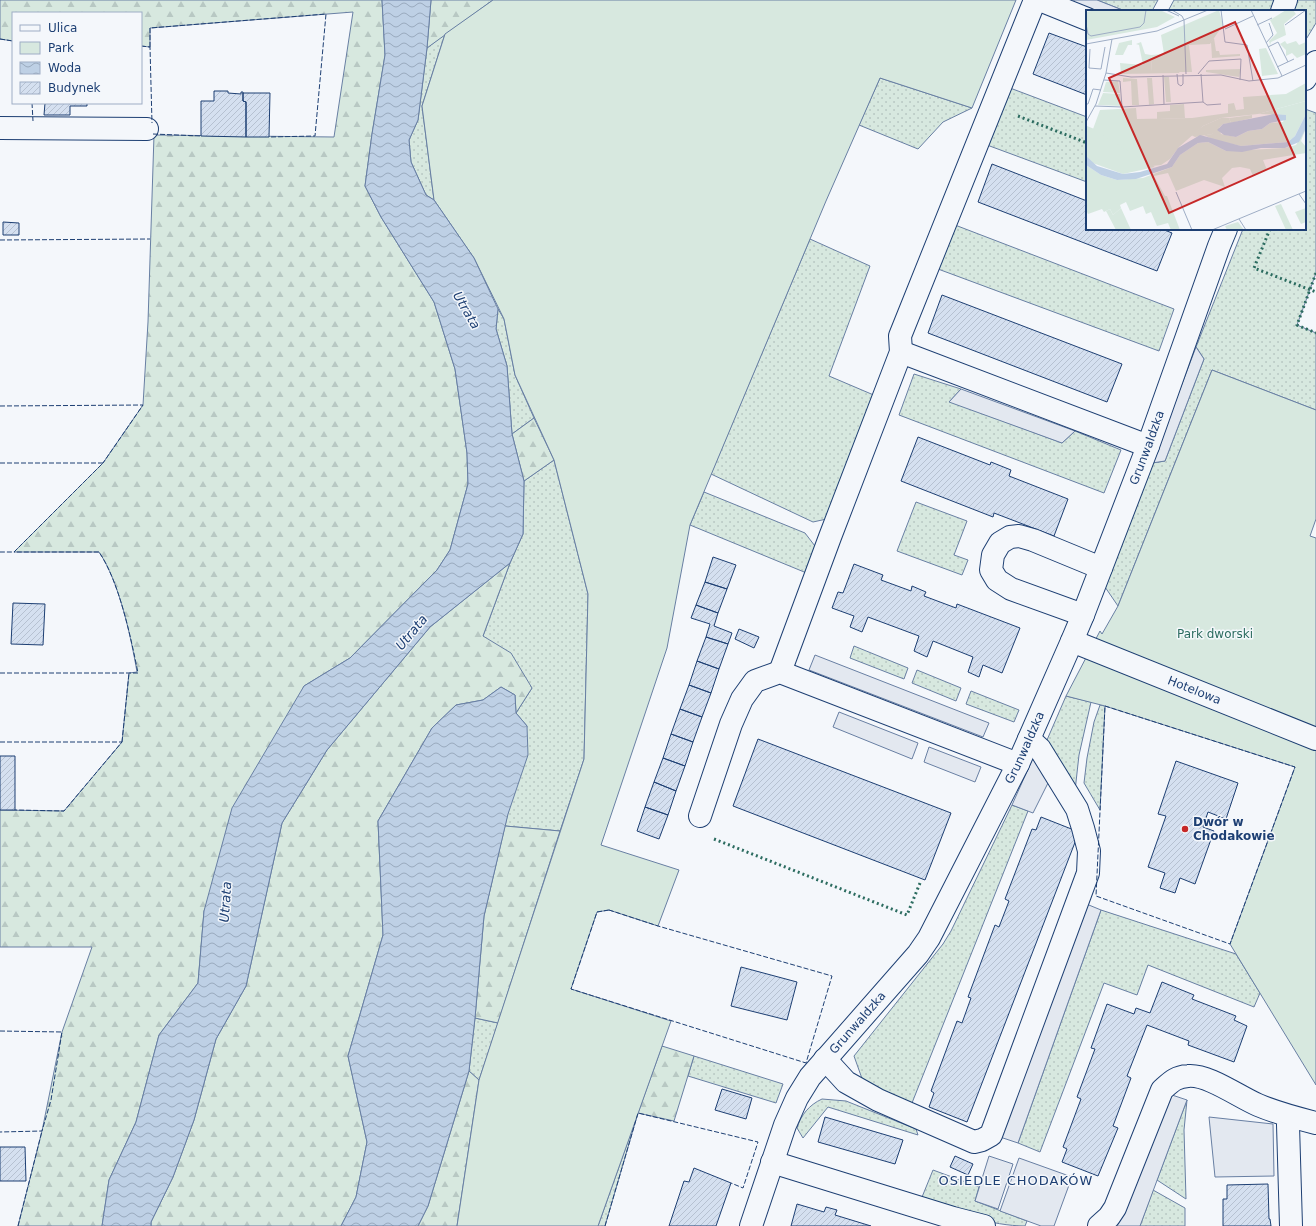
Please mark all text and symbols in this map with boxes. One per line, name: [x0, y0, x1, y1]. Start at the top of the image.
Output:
inset map: [1086, 10, 1306, 230]
legend: [12, 12, 142, 104]
text: Ulica: [48, 21, 77, 35]
text: Park: [48, 41, 74, 55]
text: Woda: [48, 61, 81, 75]
text: Budynek: [48, 81, 101, 95]
water label: Utrata: [450, 289, 483, 332]
street label: Grunwaldzka: [1127, 409, 1167, 487]
water label: Utrata: [392, 612, 430, 653]
park label: Park dworski: [1177, 627, 1253, 641]
street label: Hotelowa: [1166, 673, 1223, 707]
street label: Grunwaldzka: [1002, 709, 1047, 786]
place label: Dwór w Chodakowie: [1193, 815, 1275, 843]
marker: Dwór w Chodakowie: [1180, 824, 1190, 834]
water label: Utrata: [217, 881, 234, 923]
street label: Grunwaldzka: [827, 989, 889, 1057]
district label: OSIEDLE CHODAKÓW: [939, 1173, 1093, 1188]

